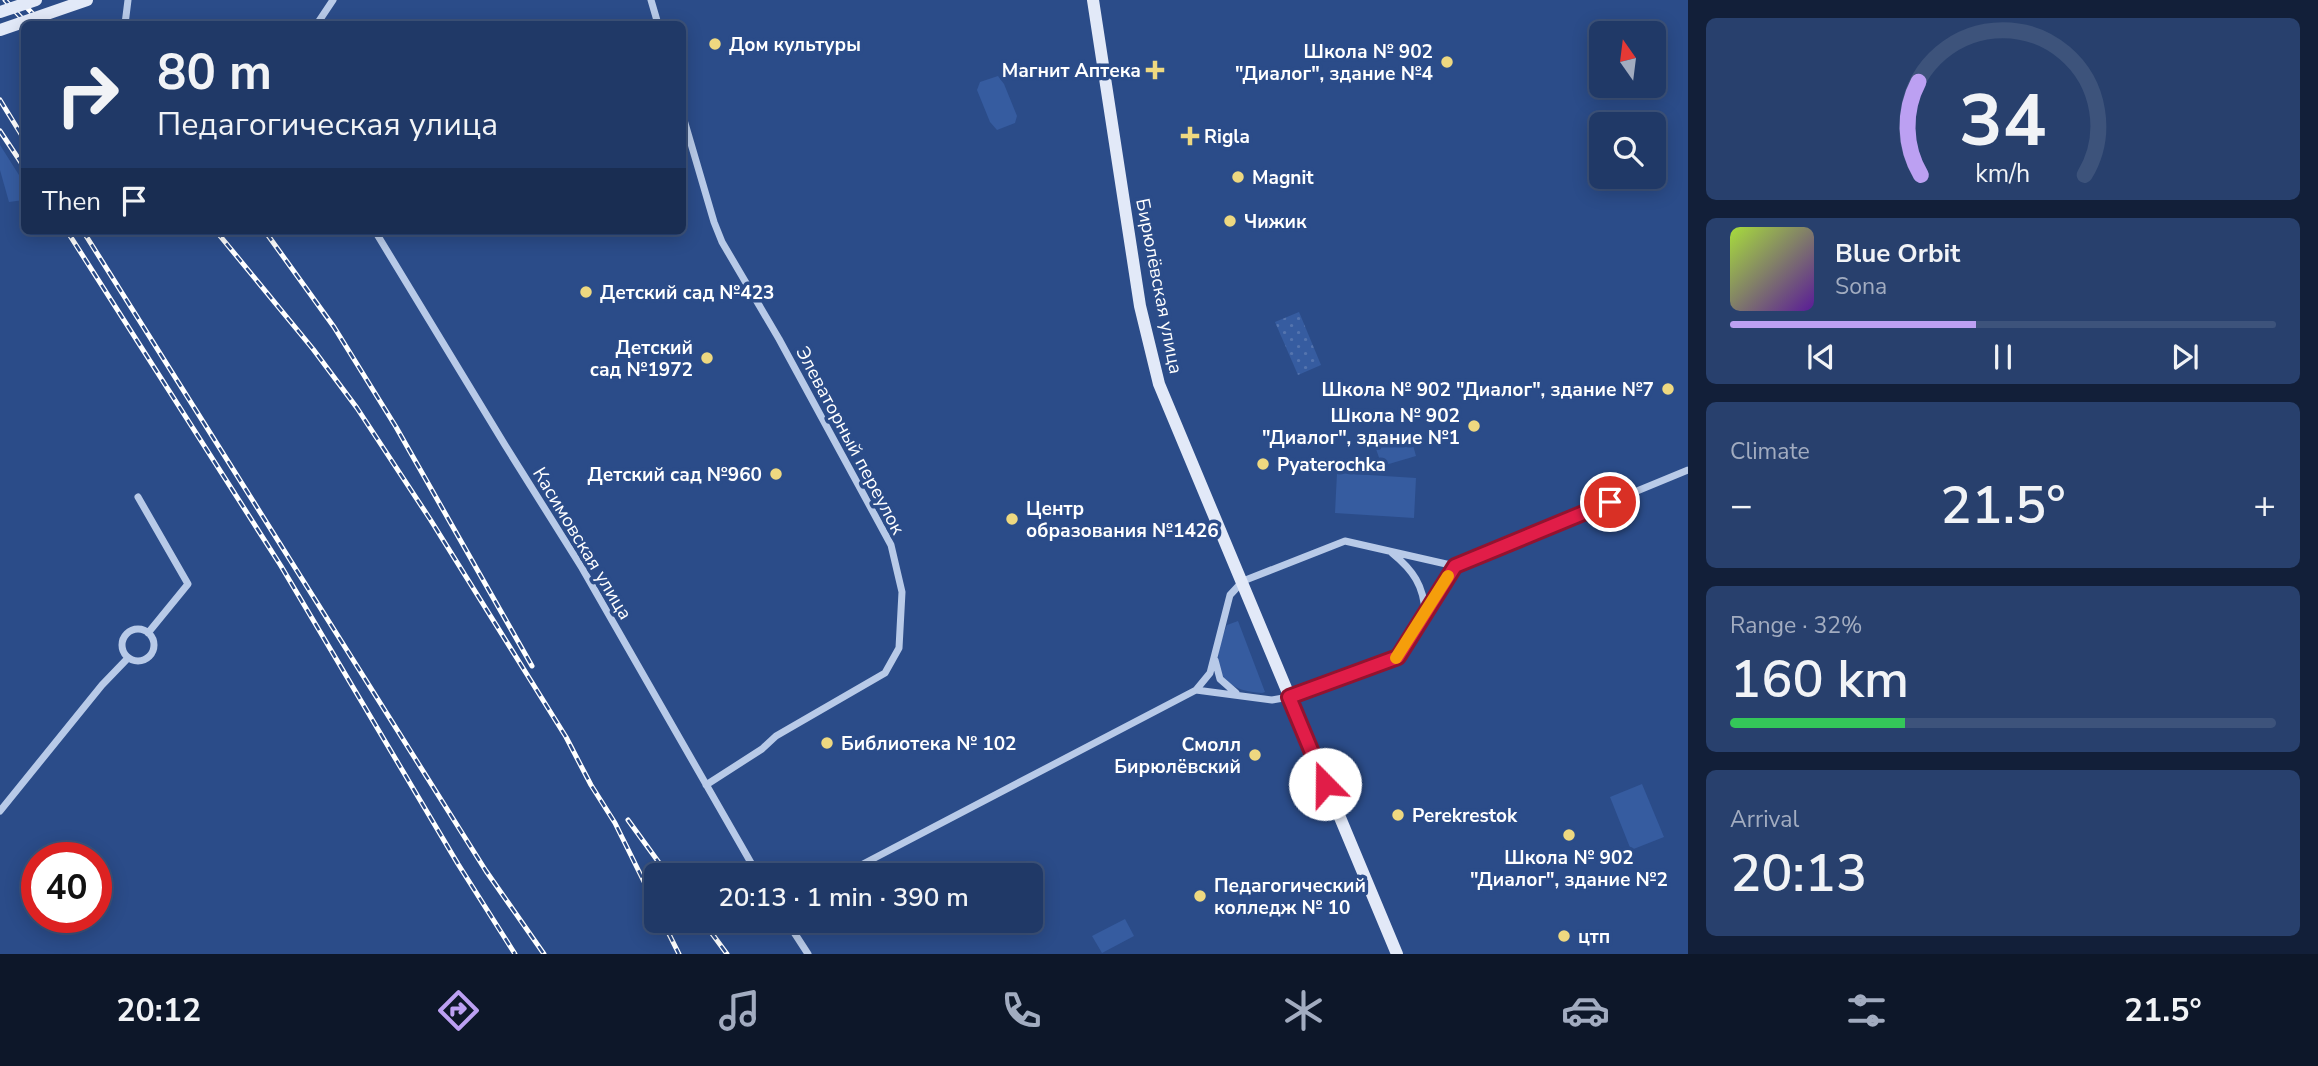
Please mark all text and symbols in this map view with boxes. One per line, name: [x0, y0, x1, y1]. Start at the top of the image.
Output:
north arrow: [1589, 21, 1666, 98]
map controls: [1589, 21, 1666, 189]
place label: Дом культуры: [729, 32, 861, 58]
marker: Дом культуры: [707, 36, 723, 52]
text: 80 m: [157, 39, 272, 106]
place label: Школа № 902 "Диалог", здание №4: [1235, 39, 1433, 87]
icon: right: [42, 49, 133, 140]
marker: Школа № 902 "Диалог", здание №4: [1439, 54, 1455, 70]
place label: Магнит Аптека: [1002, 58, 1141, 84]
marker: Магнит Аптека: [1147, 62, 1163, 78]
text: 34: [1959, 71, 2047, 171]
text: Педагогическая улица: [157, 103, 498, 146]
button: search: [1589, 112, 1666, 189]
place label: Rigla: [1204, 124, 1250, 150]
marker: Rigla: [1182, 128, 1198, 144]
text: km/h: [1975, 157, 2031, 191]
place label: Magnit: [1252, 165, 1314, 191]
marker: Magnit: [1230, 169, 1246, 185]
icon: arrive: [115, 182, 153, 220]
text: Then: [42, 184, 101, 219]
street label: Бирюлёвская улица: [1129, 196, 1189, 376]
place label: Чижик: [1244, 209, 1307, 235]
marker: Чижик: [1222, 213, 1238, 229]
text: Blue Orbit: [1835, 236, 1960, 271]
text: Sona: [1835, 271, 1887, 302]
place label: Детский сад №423: [600, 280, 775, 306]
marker: Детский сад №423: [578, 284, 594, 300]
place label: Детский сад №1972: [590, 335, 693, 383]
icon: previous: [1802, 338, 1840, 376]
icon: pause: [1984, 338, 2022, 376]
icon: next: [2166, 338, 2204, 376]
street label: Элеваторный переулок: [789, 342, 911, 539]
marker: Детский сад №1972: [699, 350, 715, 366]
place label: Школа № 902 "Диалог", здание №7: [1322, 377, 1654, 403]
marker: Школа № 902 "Диалог", здание №7: [1660, 381, 1676, 397]
place label: Школа № 902 "Диалог", здание №1: [1262, 403, 1460, 451]
marker: Школа № 902 "Диалог", здание №1: [1466, 418, 1482, 434]
text: Climate: [1730, 436, 1810, 467]
place label: Pyaterochka: [1277, 452, 1386, 478]
marker: Pyaterochka: [1255, 456, 1271, 472]
street label: Касимовская улица: [526, 462, 638, 625]
place label: Детский сад №960: [588, 462, 762, 488]
marker: Детский сад №960: [768, 466, 784, 482]
text: 21.5°: [1940, 470, 2066, 541]
pin: [1580, 472, 1640, 532]
text: −: [1730, 480, 1753, 531]
text: +: [2253, 480, 2276, 531]
icon: arrive: [1591, 483, 1629, 521]
place label: Центр образования №1426: [1026, 496, 1219, 544]
marker: Центр образования №1426: [1004, 511, 1020, 527]
text: Range · 32%: [1730, 610, 1862, 641]
text: 160 km: [1730, 644, 1909, 715]
place label: Библиотека № 102: [841, 731, 1016, 757]
place label: Смолл Бирюлёвский: [1114, 732, 1241, 780]
marker: Библиотека № 102: [819, 735, 835, 751]
marker: Смолл Бирюлёвский: [1247, 747, 1263, 763]
position arrow: [1288, 747, 1362, 821]
place label: Perekrestok: [1412, 803, 1518, 829]
text: Arrival: [1730, 804, 1799, 835]
marker: Perekrestok: [1390, 807, 1406, 823]
marker: Школа № 902 "Диалог", здание №2: [1561, 827, 1577, 843]
text: 20:13: [1730, 838, 1867, 909]
speed limit sign: 40: [21, 842, 112, 933]
place label: Школа № 902 "Диалог", здание №2: [1470, 845, 1668, 893]
place label: Педагогический колледж № 10: [1214, 873, 1366, 921]
text: 20:13 · 1 min · 390 m: [718, 880, 969, 915]
marker: Педагогический колледж № 10: [1192, 888, 1208, 904]
place label: цтп: [1578, 924, 1610, 950]
marker: цтп: [1556, 928, 1572, 944]
icon: directions: [434, 986, 483, 1035]
icon: music: [715, 986, 764, 1035]
icon: phone: [997, 986, 1046, 1035]
icon: climate: [1279, 986, 1328, 1035]
icon: car: [1561, 986, 1610, 1035]
icon: filters: [1842, 986, 1891, 1035]
text: 20:12: [116, 989, 201, 1032]
text: 21.5°: [2124, 989, 2202, 1032]

